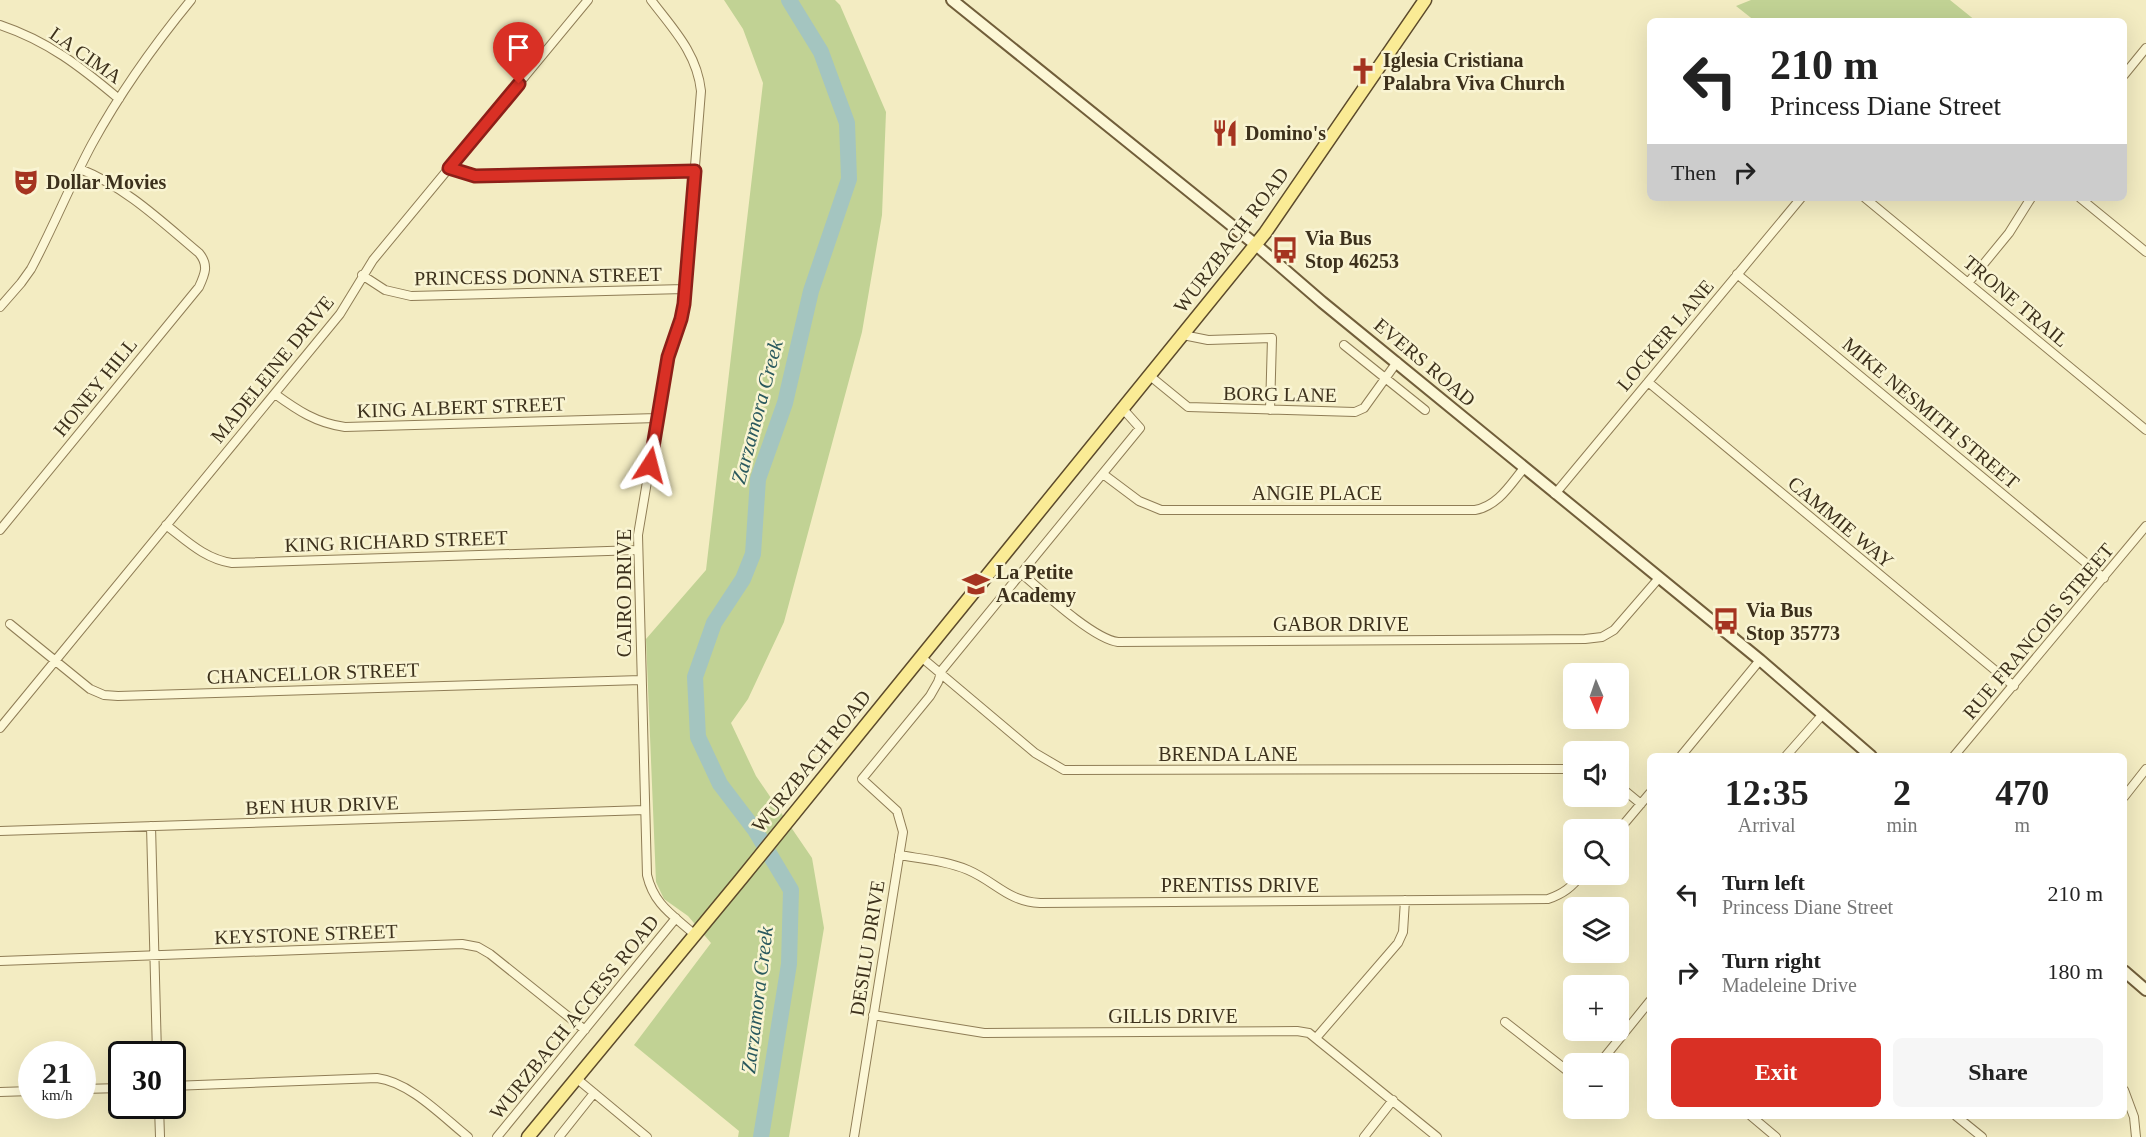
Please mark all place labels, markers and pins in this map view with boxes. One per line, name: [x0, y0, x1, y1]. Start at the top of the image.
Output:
pin: [493, 22, 544, 84]
place label: Iglesia Cristiana Palabra Viva Church: [1383, 49, 1565, 94]
church icon: Iglesia Cristiana Palabra Viva Church: [1348, 56, 1378, 86]
restaurant icon: Domino's: [1210, 118, 1240, 148]
place label: Domino's: [1245, 122, 1326, 144]
theatre icon: Dollar Movies: [11, 167, 41, 197]
place label: Dollar Movies: [46, 171, 166, 193]
place label: Via Bus Stop 46253: [1305, 227, 1399, 273]
bus stop icon: Via Bus Stop 46253: [1270, 235, 1300, 265]
place label: La Petite Academy: [996, 561, 1076, 607]
school or university icon: La Petite Academy: [961, 569, 991, 599]
place label: Via Bus Stop 35773: [1746, 599, 1840, 645]
bus stop icon: Via Bus Stop 35773: [1711, 606, 1741, 636]

